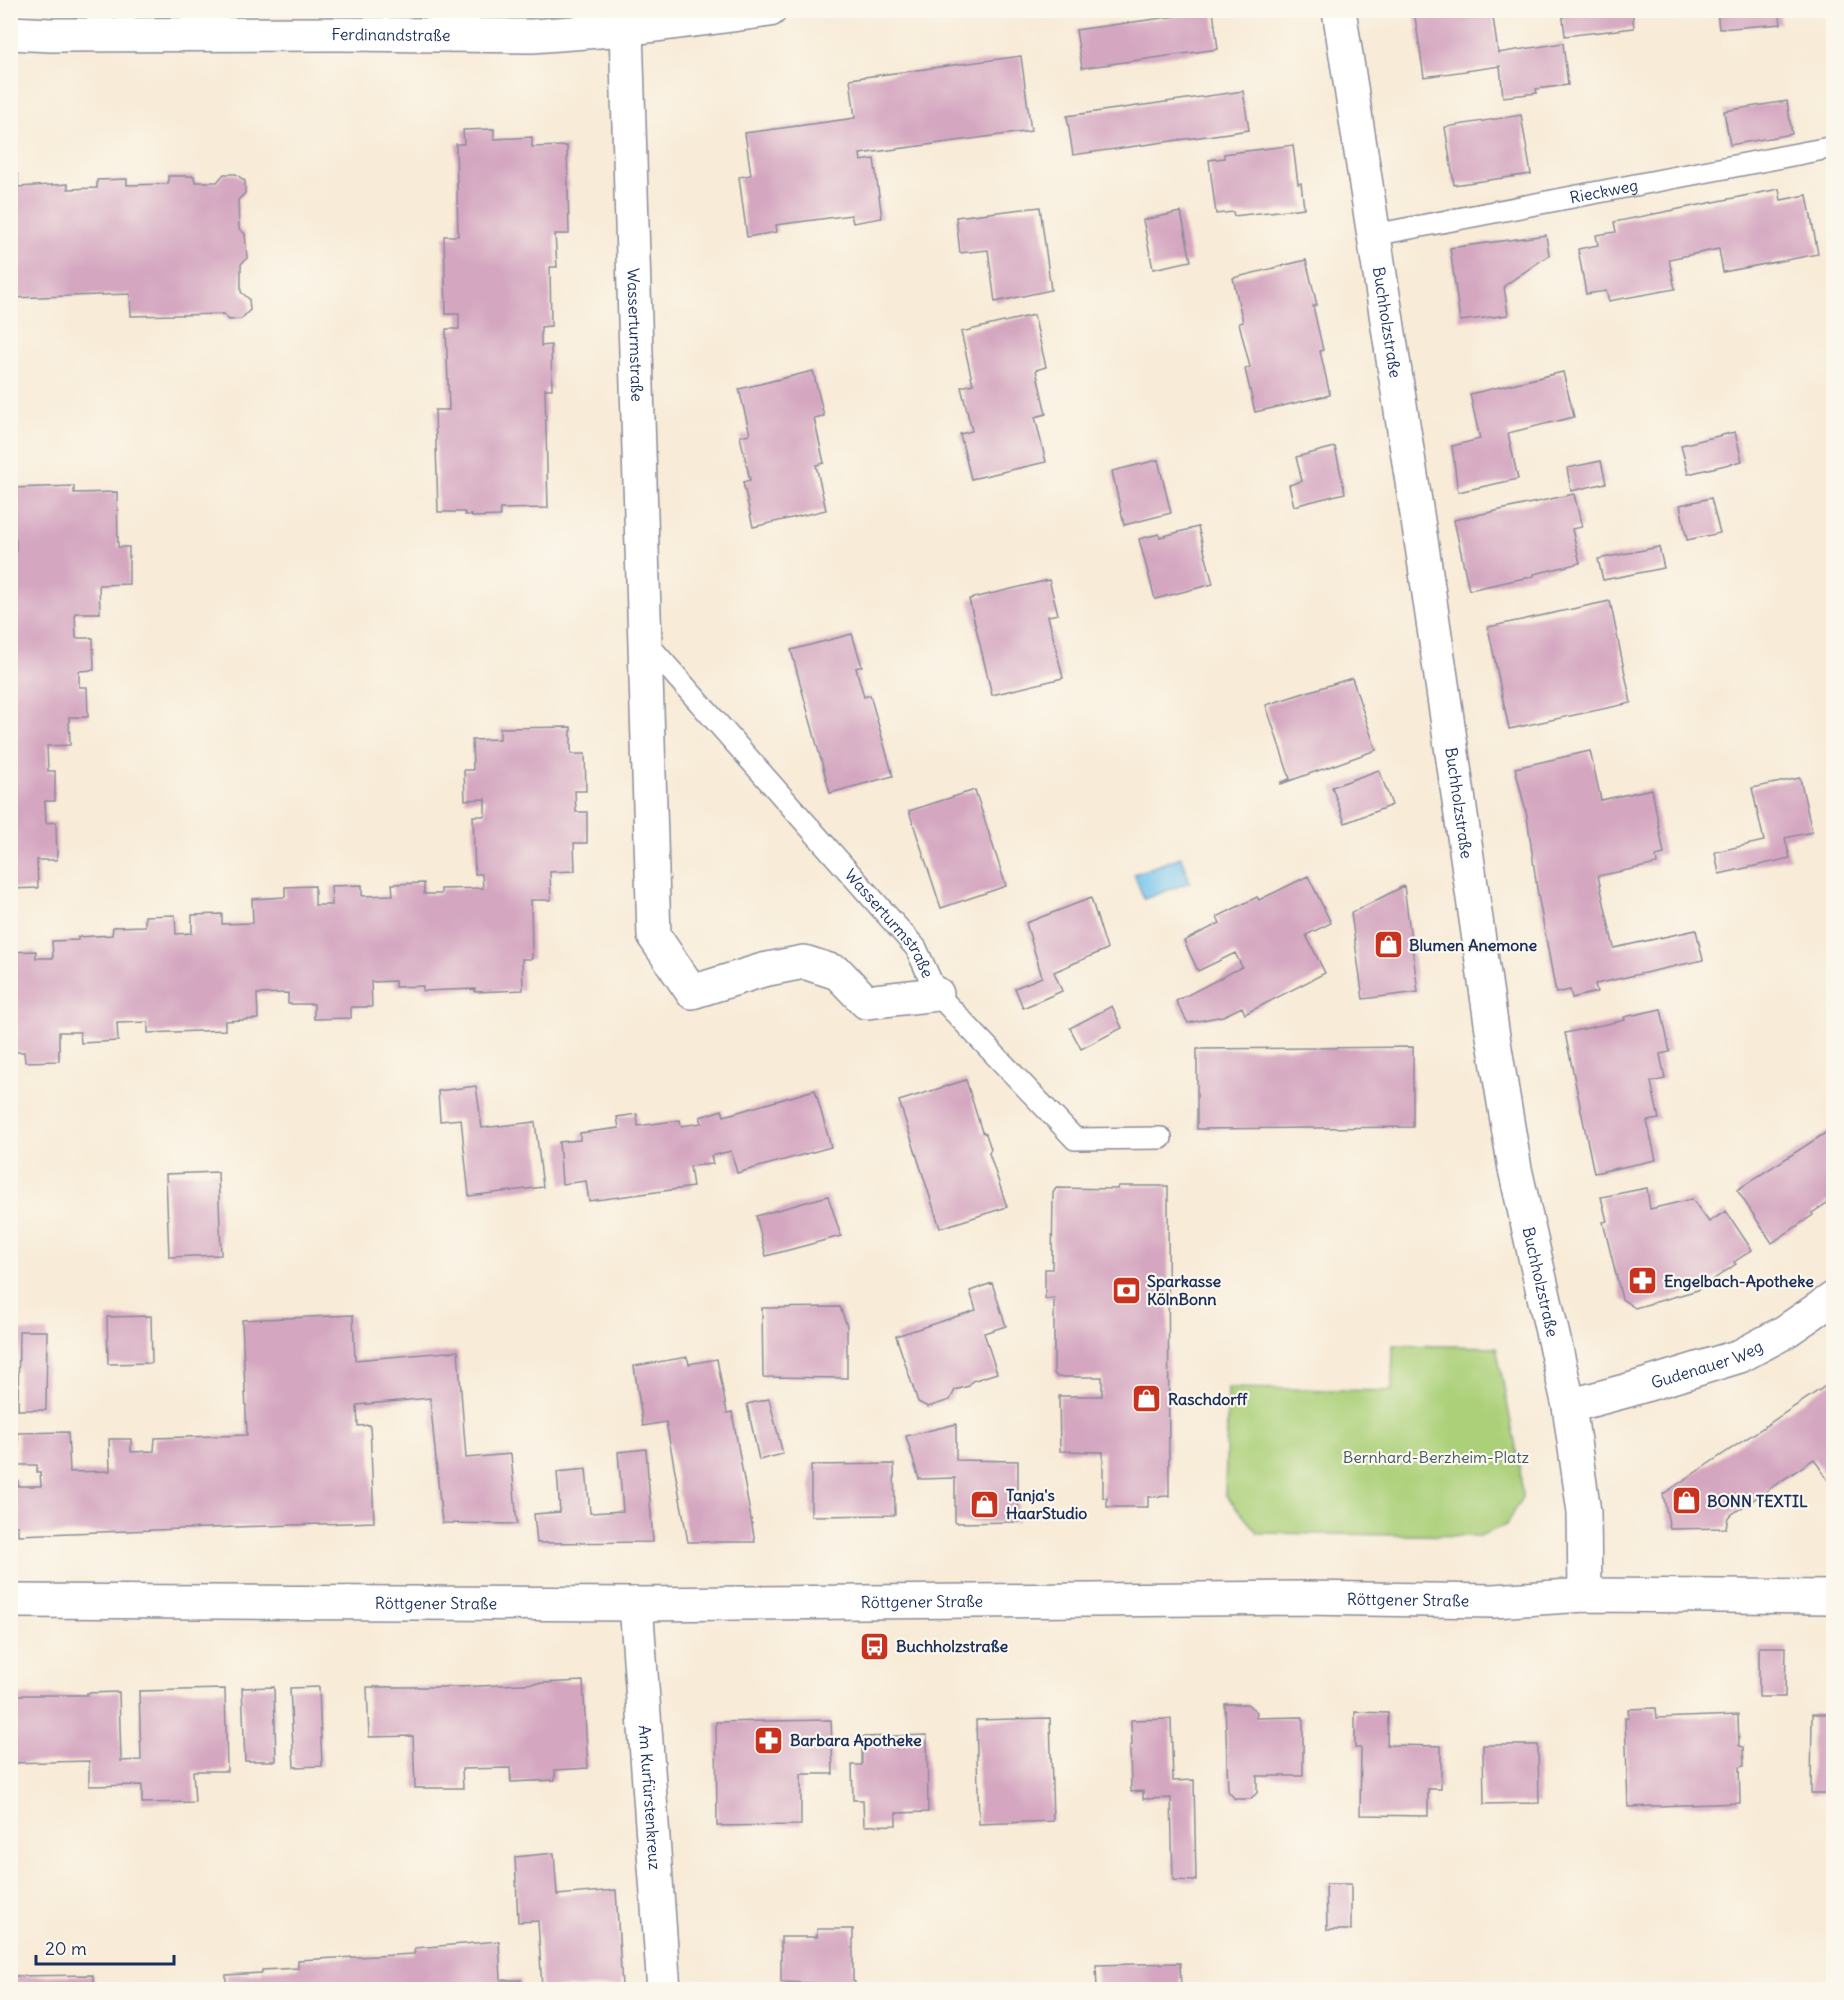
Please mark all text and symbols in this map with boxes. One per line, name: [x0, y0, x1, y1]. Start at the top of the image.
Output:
street label: Ferdinandstraße: [332, 24, 450, 45]
street label: Rieckweg: [1568, 175, 1640, 207]
street label: Buchholzstraße: [1369, 265, 1406, 379]
street label: Wasserturmstraße: [623, 268, 648, 402]
street label: Buchholzstraße: [1441, 746, 1477, 860]
street label: Wasserturmstraße: [841, 865, 938, 981]
shop icon: Blumen Anemone: [1372, 929, 1404, 961]
place label: Blumen Anemone: [1409, 935, 1538, 955]
street label: Buchholzstraße: [1518, 1225, 1563, 1339]
pharmacy icon: Engelbach-Apotheke: [1627, 1265, 1659, 1297]
place label: Sparkasse KölnBonn: [1147, 1271, 1221, 1309]
place label: Engelbach-Apotheke: [1664, 1271, 1814, 1292]
bank icon: Sparkasse KölnBonn: [1110, 1274, 1142, 1306]
street label: Gudenauer Weg: [1649, 1336, 1766, 1393]
shop icon: Raschdorff: [1131, 1383, 1163, 1415]
place label: Raschdorff: [1168, 1389, 1248, 1409]
park label: Bernhard-Berzheim-Platz: [1343, 1447, 1530, 1467]
place label: Tanja's HaarStudio: [1006, 1485, 1087, 1523]
shop icon: BONN TEXTIL: [1670, 1485, 1702, 1517]
shop icon: Tanja's HaarStudio: [969, 1488, 1001, 1520]
place label: BONN TEXTIL: [1707, 1491, 1808, 1511]
street label: Röttgener Straße: [1347, 1589, 1469, 1611]
street label: Röttgener Straße: [861, 1591, 983, 1612]
street label: Röttgener Straße: [375, 1593, 497, 1613]
bus stop icon: Buchholzstraße: [859, 1630, 891, 1662]
place label: Buchholzstraße: [896, 1636, 1008, 1656]
street label: Am Kurfürstenkreuz: [635, 1724, 665, 1871]
pharmacy icon: Barbara Apotheke: [753, 1724, 785, 1756]
place label: Barbara Apotheke: [790, 1730, 922, 1751]
scale bar: [36, 1928, 174, 1966]
text: 20 m: [45, 1937, 87, 1960]

